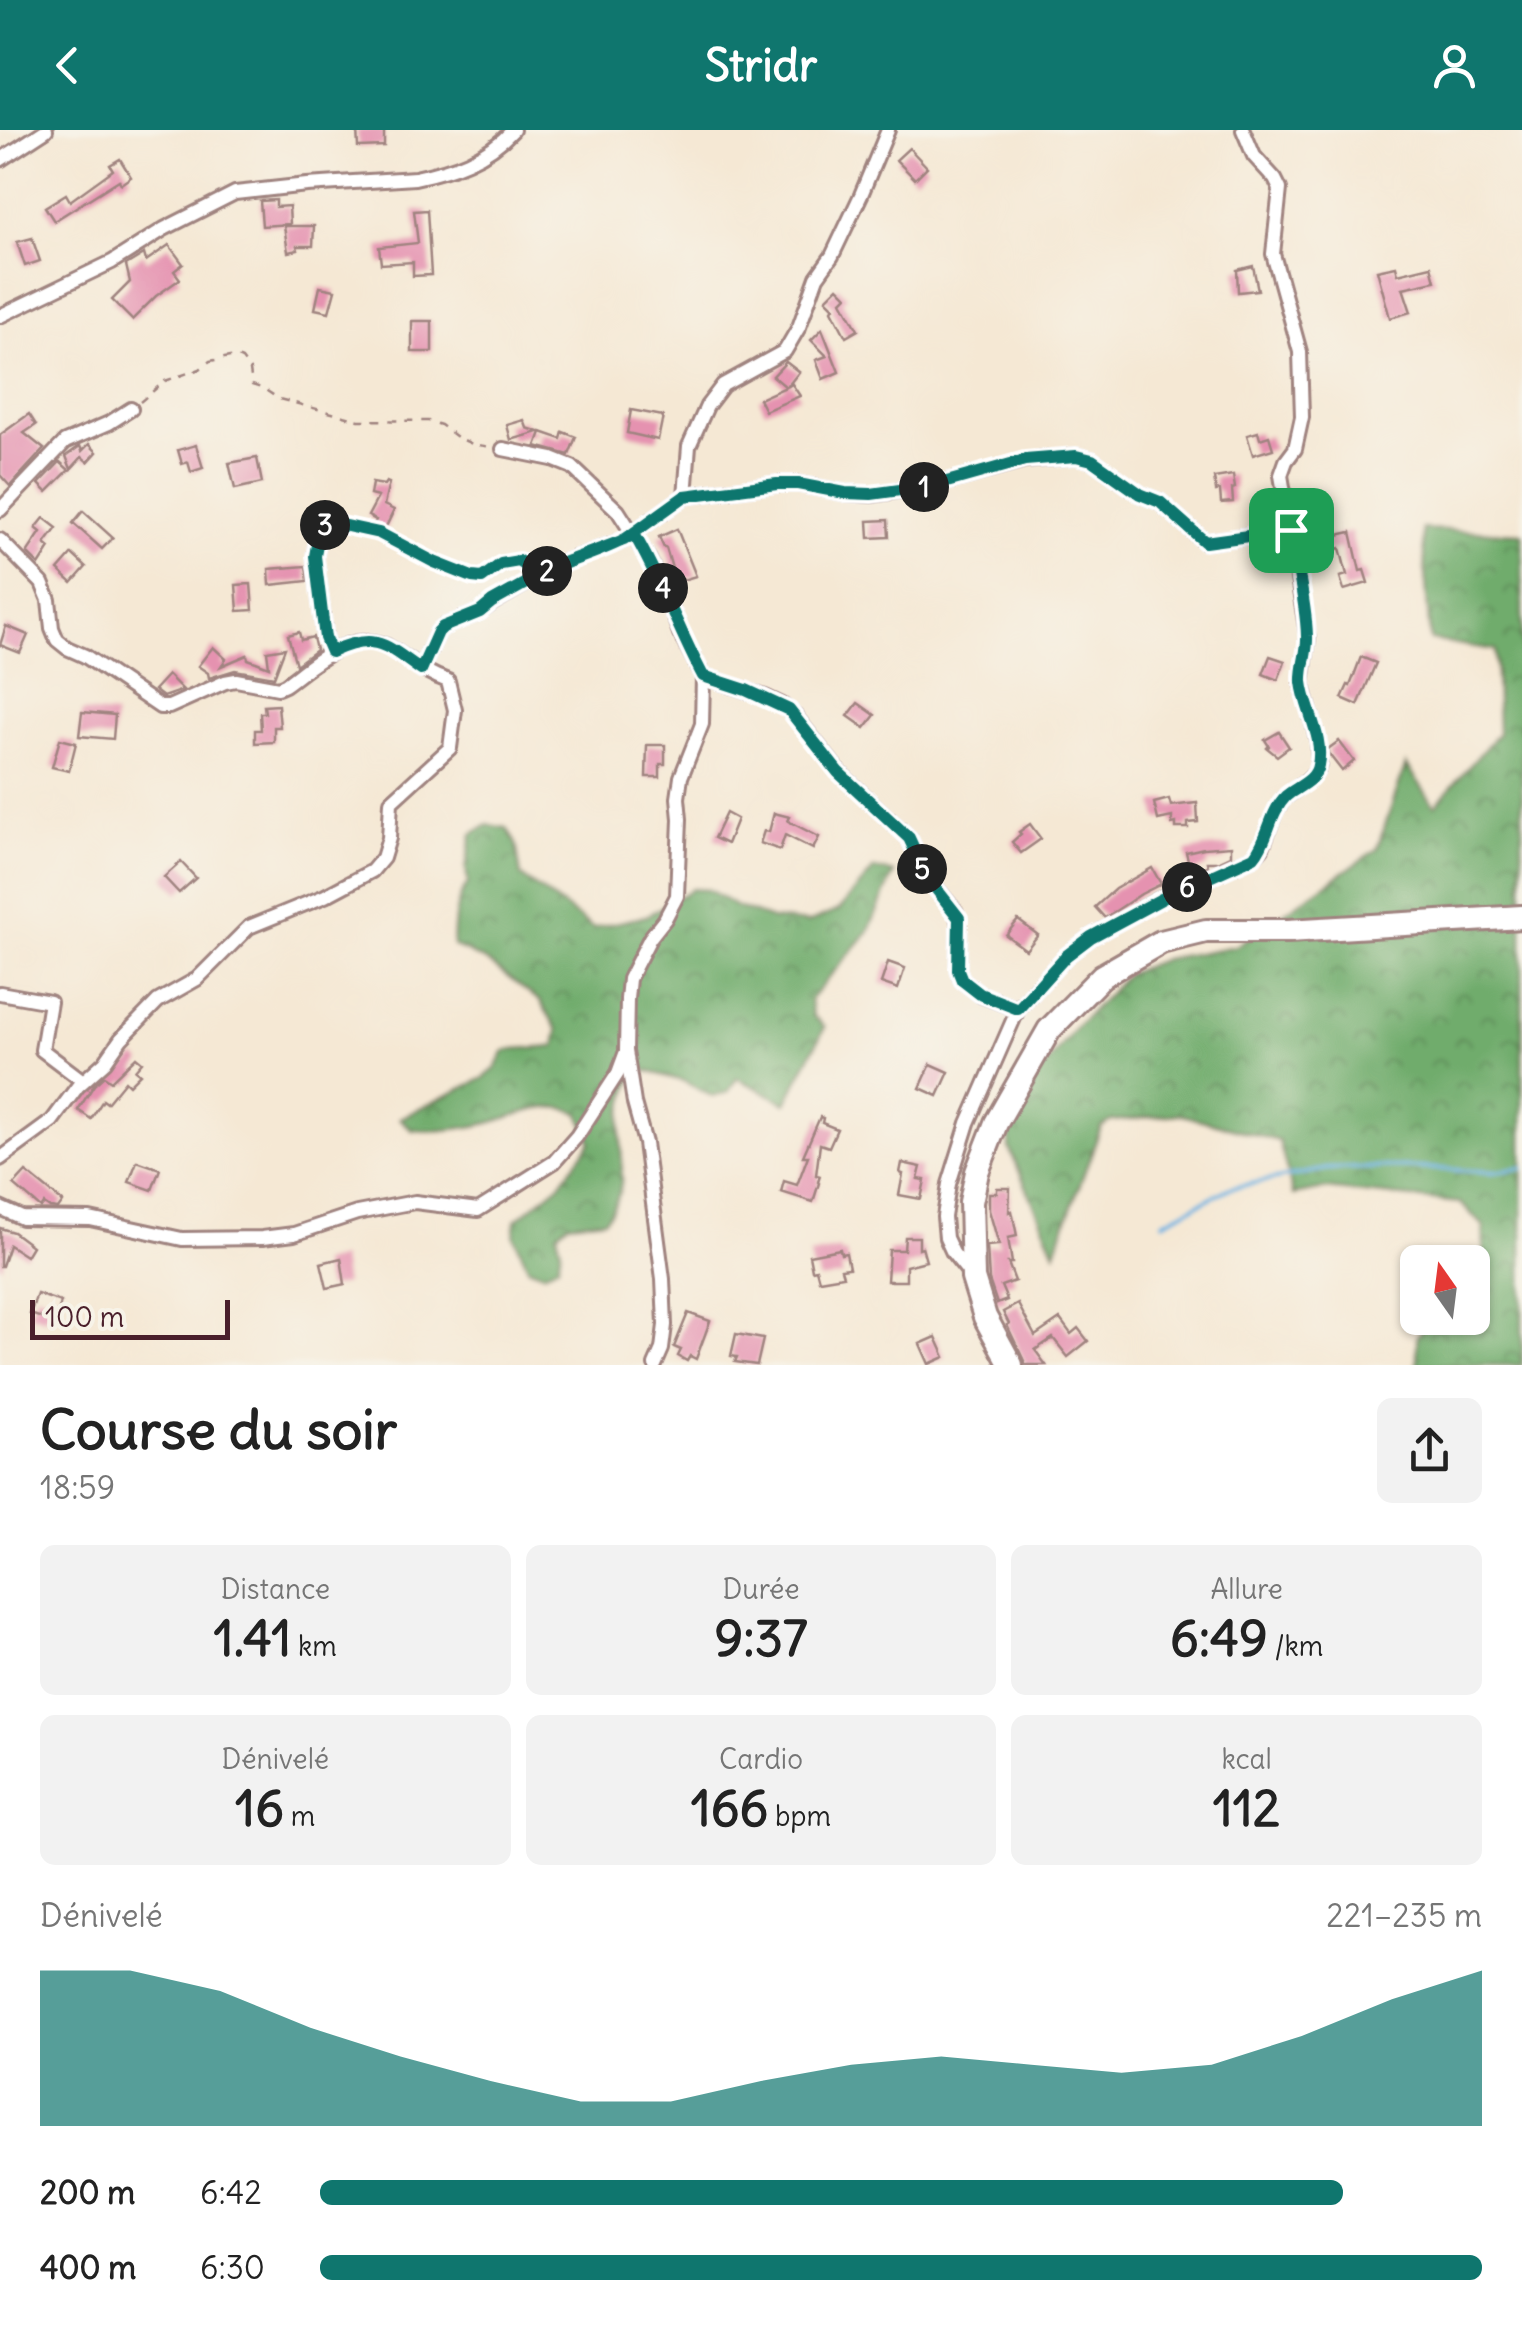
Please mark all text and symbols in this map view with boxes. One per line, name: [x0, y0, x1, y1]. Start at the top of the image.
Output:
text: Stridr: [705, 37, 817, 93]
icon: back: [40, 38, 95, 93]
icon: person: [1427, 38, 1482, 93]
pin: 1: [899, 462, 949, 512]
text: 1: [918, 469, 930, 505]
pin: [1249, 488, 1334, 573]
pin: 3: [300, 500, 350, 550]
icon: arrive: [1264, 503, 1319, 558]
text: 3: [317, 507, 333, 543]
pin: 2: [522, 546, 572, 596]
text: 2: [539, 553, 555, 589]
pin: 4: [638, 563, 688, 613]
text: 4: [655, 570, 671, 606]
pin: 5: [897, 844, 947, 894]
text: 5: [914, 851, 930, 887]
pin: 6: [1162, 862, 1212, 912]
text: 6: [1179, 869, 1195, 905]
north arrow: [1400, 1245, 1490, 1335]
map controls: [1400, 1245, 1490, 1335]
scale bar: [30, 1295, 230, 1340]
text: 100 m: [45, 1299, 124, 1335]
text: Course du soir: [40, 1395, 397, 1464]
button: share: [1377, 1398, 1482, 1503]
text: 18:59: [40, 1467, 115, 1508]
text: Distance: [221, 1571, 330, 1607]
text: Durée: [723, 1571, 799, 1607]
text: Allure: [1210, 1571, 1283, 1607]
text: 1.41: [214, 1607, 291, 1670]
text: 9:37: [715, 1607, 807, 1670]
text: 6:49: [1170, 1607, 1268, 1670]
text: km: [291, 1628, 337, 1664]
text: /km: [1268, 1628, 1323, 1664]
text: Dénivelé: [222, 1741, 329, 1777]
text: Cardio: [719, 1741, 803, 1777]
text: kcal: [1221, 1741, 1272, 1777]
text: 16: [235, 1777, 284, 1840]
text: 166: [691, 1777, 768, 1840]
text: 112: [1213, 1777, 1280, 1840]
text: m: [284, 1798, 315, 1834]
text: bpm: [768, 1798, 831, 1834]
text: Dénivelé: [40, 1895, 163, 1936]
text: 221–235 m: [1326, 1895, 1482, 1936]
text: 200 m: [40, 2172, 135, 2213]
text: 6:42: [200, 2172, 262, 2213]
text: 400 m: [40, 2247, 136, 2288]
text: 6:30: [200, 2247, 265, 2288]

